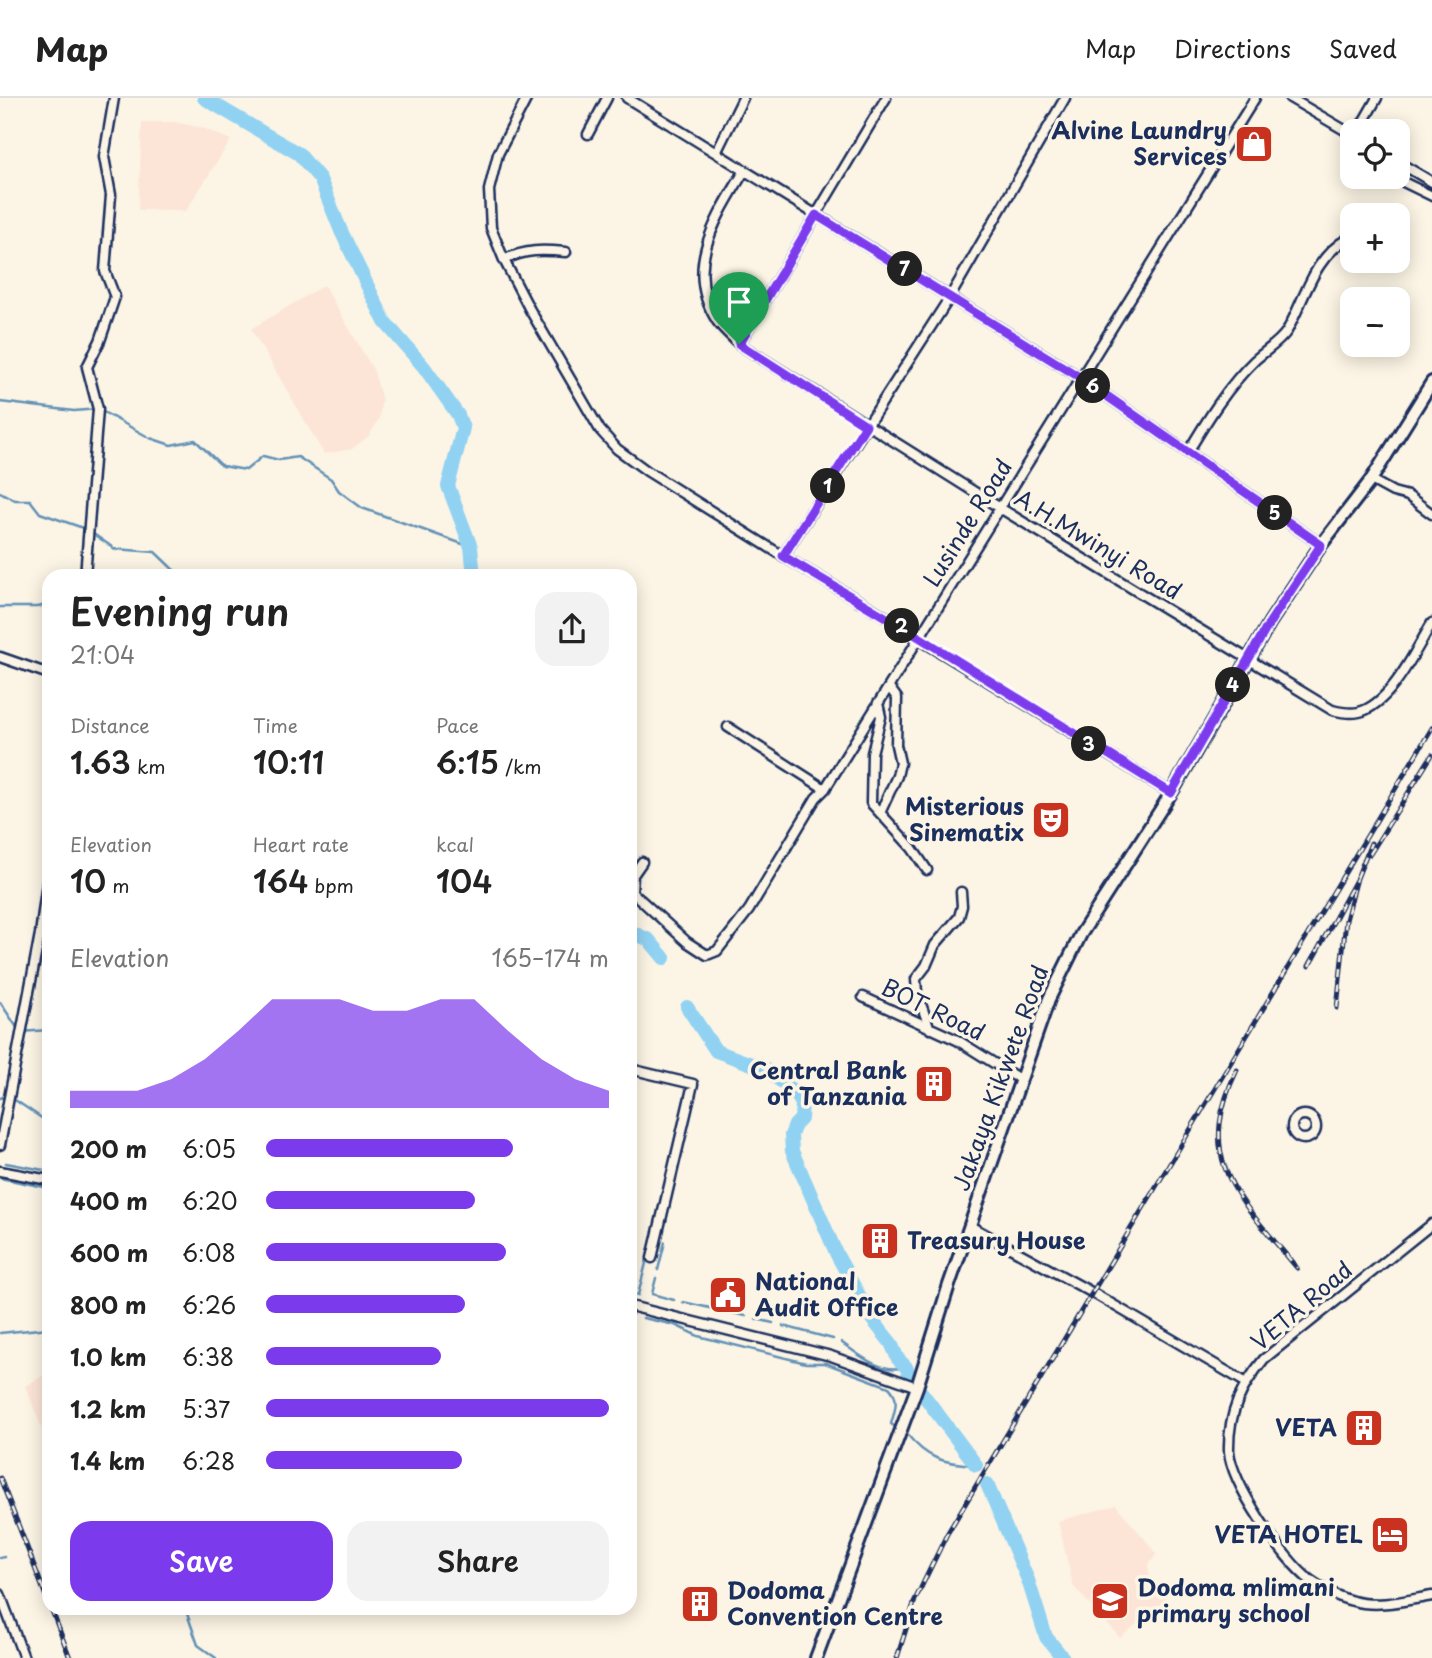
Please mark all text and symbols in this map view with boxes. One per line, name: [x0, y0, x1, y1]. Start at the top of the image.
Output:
text: Map: [35, 23, 108, 73]
text: Map: [1085, 30, 1136, 66]
text: Directions: [1174, 30, 1291, 66]
text: Saved: [1329, 30, 1397, 66]
place label: Alvine Laundry Services: [1052, 112, 1227, 173]
map controls: [1340, 119, 1410, 357]
button: locate: [1340, 119, 1410, 189]
shop icon: Alvine Laundry Services: [1233, 123, 1275, 165]
button: +: [1340, 203, 1410, 273]
pin: 7: [888, 252, 922, 286]
text: 7: [899, 254, 910, 282]
pin: [709, 272, 769, 344]
icon: arrive: [720, 283, 758, 321]
button: −: [1340, 287, 1410, 357]
pin: 6: [1076, 368, 1110, 404]
text: 6: [1086, 371, 1099, 399]
street label: Lusinde Road: [914, 452, 1020, 593]
pin: 1: [810, 468, 846, 504]
text: 1: [823, 471, 832, 499]
street label: A.H.Mwinyi Road: [1009, 480, 1189, 608]
pin: 5: [1258, 496, 1292, 530]
text: 5: [1268, 498, 1281, 526]
text: Evening run: [70, 582, 289, 639]
button: share: [535, 592, 609, 666]
pin: 2: [884, 608, 920, 644]
text: 2: [895, 611, 908, 639]
text: 21:04: [70, 637, 135, 672]
pin: 4: [1216, 668, 1250, 702]
text: 4: [1226, 670, 1239, 698]
text: Distance: [70, 711, 150, 739]
text: Time: [253, 711, 298, 739]
text: Pace: [436, 711, 479, 739]
pin: 3: [1072, 726, 1106, 762]
text: 3: [1082, 729, 1095, 757]
text: 1.63: [70, 739, 131, 784]
text: 10:11: [253, 739, 324, 784]
text: 6:15: [436, 739, 499, 784]
text: km: [131, 752, 166, 780]
text: /km: [499, 752, 542, 780]
place label: Misterious Sinematix: [905, 788, 1024, 849]
theatre icon: Misterious Sinematix: [1030, 799, 1072, 841]
text: Elevation: [70, 830, 152, 858]
text: Heart rate: [253, 830, 349, 858]
text: kcal: [436, 830, 474, 858]
text: 10: [70, 858, 106, 903]
text: 164: [253, 858, 308, 903]
text: 104: [436, 858, 492, 903]
text: m: [106, 871, 130, 899]
text: bpm: [308, 871, 354, 899]
text: Elevation: [70, 940, 169, 975]
text: 165–174 m: [491, 940, 609, 975]
street label: Jakaya Kikwete Road: [942, 960, 1057, 1195]
street label: BOT Road: [876, 969, 991, 1049]
place label: Central Bank of Tanzania: [750, 1052, 908, 1113]
building icon: Central Bank of Tanzania: [913, 1063, 955, 1105]
text: 200 m: [70, 1131, 147, 1166]
text: 6:05: [182, 1131, 236, 1166]
text: 400 m: [70, 1183, 148, 1218]
text: 6:20: [182, 1183, 238, 1218]
building icon: Treasury House: [859, 1220, 901, 1262]
place label: Treasury House: [907, 1222, 1086, 1257]
text: 600 m: [70, 1235, 148, 1270]
text: 6:08: [182, 1235, 236, 1270]
street label: VETA Road: [1243, 1252, 1359, 1358]
place label: National Audit Office: [755, 1263, 899, 1324]
public building icon: National Audit Office: [707, 1274, 749, 1316]
text: 800 m: [70, 1287, 147, 1322]
text: 6:26: [182, 1287, 236, 1322]
text: 1.0 km: [70, 1339, 147, 1374]
text: 6:38: [182, 1339, 234, 1374]
text: 1.2 km: [70, 1391, 146, 1426]
text: 5:37: [182, 1391, 230, 1426]
building icon: VETA: [1343, 1407, 1385, 1449]
place label: VETA: [1275, 1409, 1337, 1444]
text: 1.4 km: [70, 1443, 145, 1478]
text: 6:28: [182, 1443, 235, 1478]
hotel icon: VETA HOTEL: [1369, 1514, 1411, 1556]
place label: VETA HOTEL: [1214, 1516, 1363, 1551]
button: Save: [70, 1521, 333, 1601]
button: Share: [347, 1521, 609, 1601]
place label: Dodoma mlimani primary school: [1137, 1569, 1334, 1630]
place label: Dodoma Convention Centre: [727, 1572, 943, 1633]
school or university icon: Dodoma mlimani primary school: [1089, 1580, 1131, 1622]
building icon: Dodoma Convention Centre: [679, 1583, 721, 1625]

